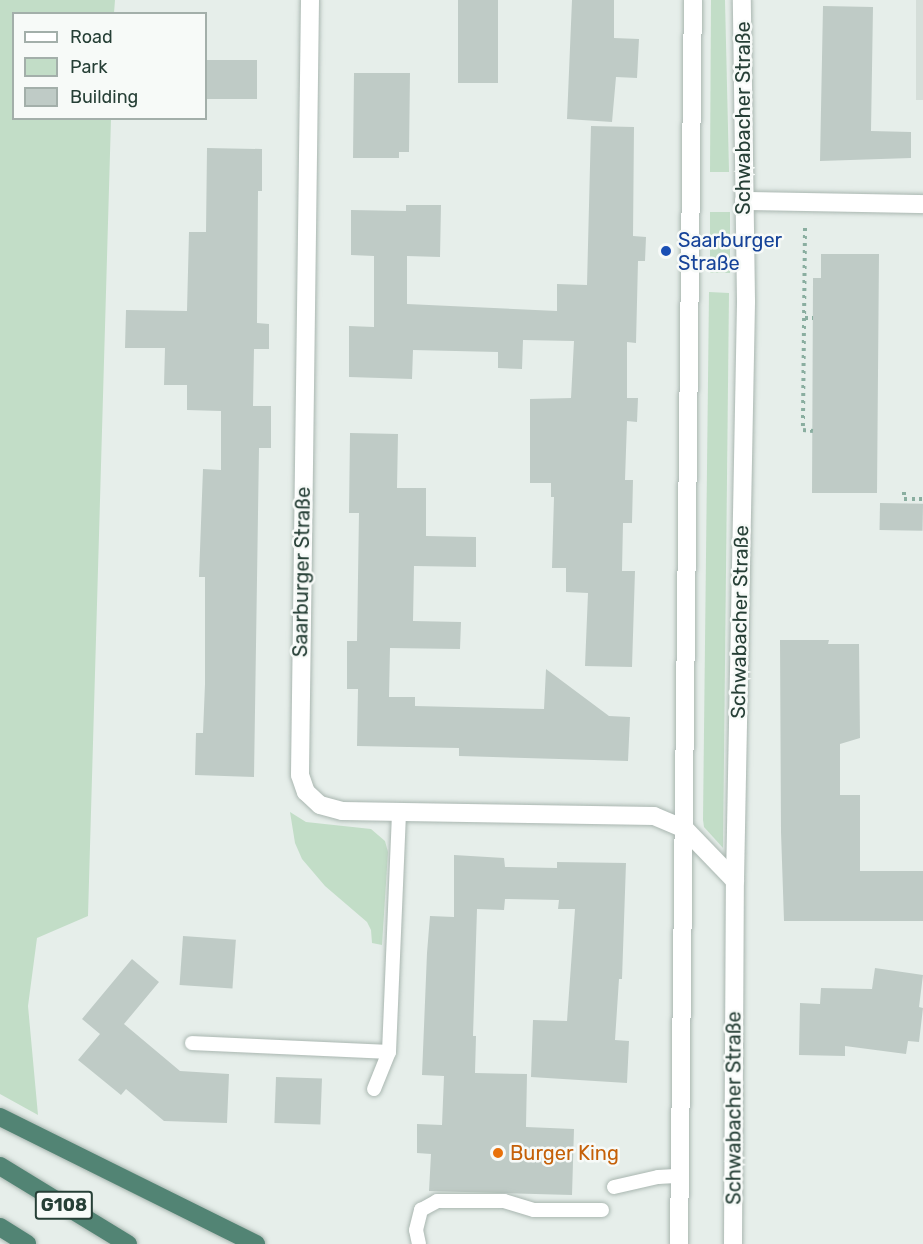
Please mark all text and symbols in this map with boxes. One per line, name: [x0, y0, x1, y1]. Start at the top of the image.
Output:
legend: [12, 12, 207, 120]
street label: Schwabacher Straße: [731, 21, 755, 215]
text: Road: [70, 26, 113, 48]
text: Park: [70, 56, 107, 78]
text: Building: [70, 86, 138, 108]
place label: Saarburger Straße: [678, 228, 782, 275]
marker: Saarburger Straße: [659, 244, 673, 258]
street label: Saarburger Straße: [289, 486, 315, 658]
street label: Schwabacher Straße: [726, 525, 754, 719]
street label: Schwabacher Straße: [722, 1011, 746, 1205]
place label: Burger King: [510, 1141, 619, 1165]
marker: Burger King: [491, 1146, 505, 1160]
road number: G108: [34, 1190, 94, 1220]

